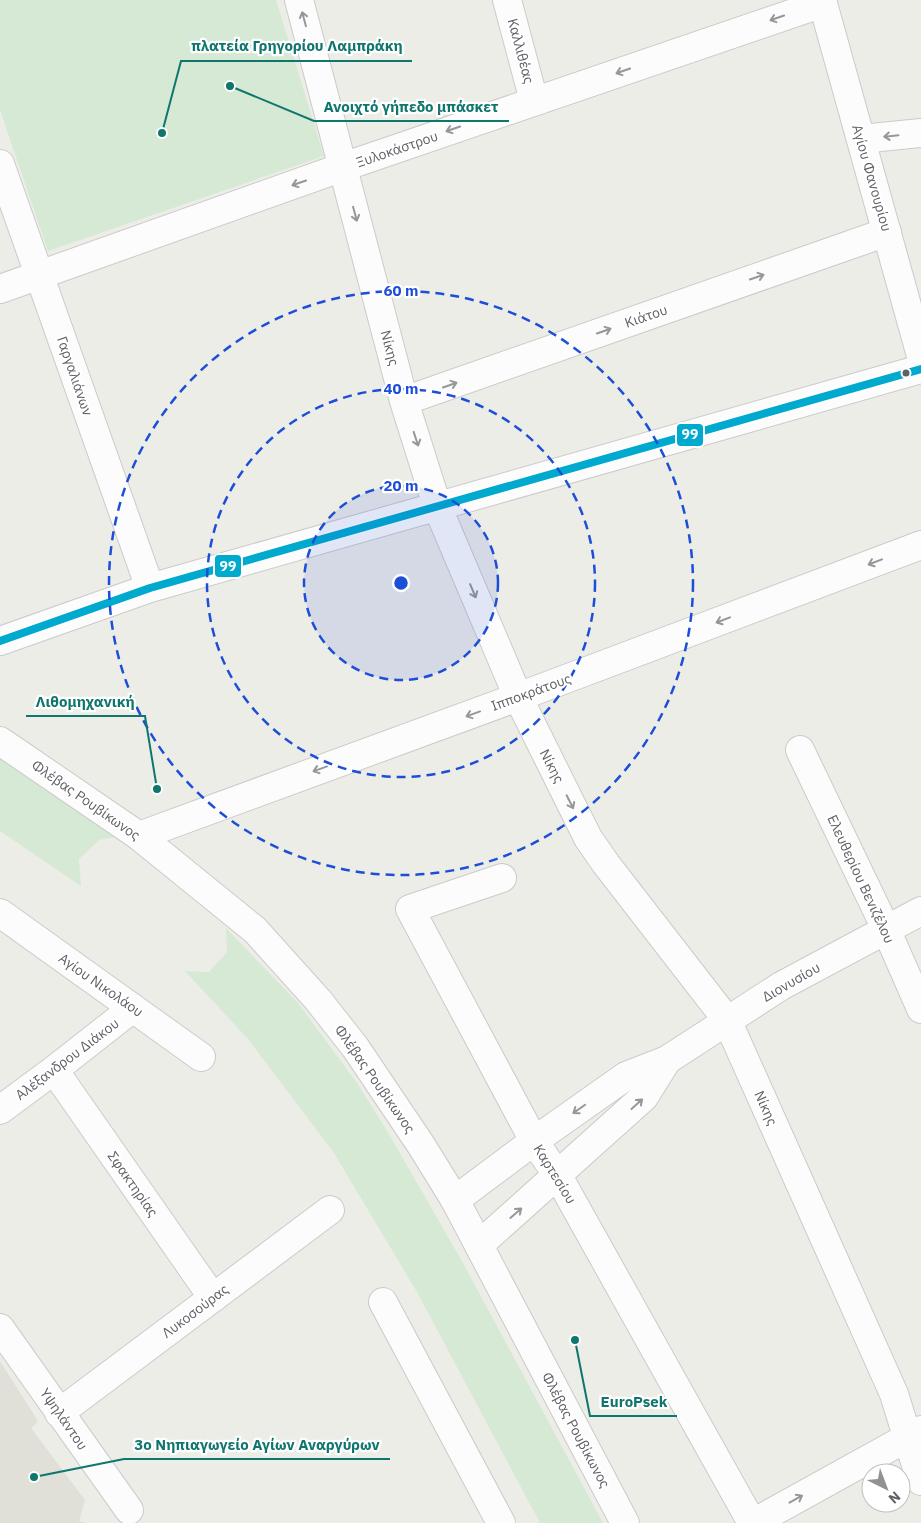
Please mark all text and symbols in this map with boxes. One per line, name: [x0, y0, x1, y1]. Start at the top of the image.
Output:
one-way arrow: [298, 11, 308, 27]
one-way arrow: [769, 14, 785, 24]
street label: Καλλιθέας: [504, 16, 538, 86]
callout: πλατεία Γρηγορίου Λαμπράκη: [181, 31, 412, 61]
text: πλατεία Γρηγορίου Λαμπράκη: [191, 36, 403, 55]
one-way arrow: [616, 67, 631, 76]
callout: Ανοιχτό γήπεδο μπάσκετ: [314, 91, 509, 121]
text: Ανοιχτό γήπεδο μπάσκετ: [323, 97, 499, 116]
street label: Αγίου Φανουρίου: [848, 122, 896, 234]
one-way arrow: [445, 125, 461, 134]
street label: Ξυλοκάστρου: [354, 127, 440, 171]
one-way arrow: [883, 131, 899, 141]
one-way arrow: [291, 178, 307, 188]
one-way arrow: [351, 206, 360, 222]
one-way arrow: [749, 272, 765, 282]
text: 60 m: [384, 281, 418, 300]
street label: Κιάτου: [622, 300, 670, 332]
one-way arrow: [595, 326, 611, 335]
street label: Νίκης: [377, 328, 403, 368]
street label: Γαργαλιάνων: [53, 334, 97, 418]
unlabelled marker: [901, 368, 911, 378]
text: 40 m: [384, 379, 418, 398]
one-way arrow: [442, 380, 458, 389]
line badge: 99: [676, 423, 704, 447]
text: 99: [682, 425, 698, 443]
one-way arrow: [412, 430, 422, 446]
text: 20 m: [384, 476, 418, 495]
line badge: 99: [214, 554, 242, 578]
text: 99: [220, 557, 236, 575]
one-way arrow: [868, 558, 884, 567]
centre of rings: [392, 574, 410, 592]
one-way arrow: [469, 583, 478, 598]
one-way arrow: [716, 616, 731, 625]
street label: Ιπποκράτους: [488, 669, 574, 715]
callout: Λιθομηχανική: [26, 686, 145, 716]
text: Λιθομηχανική: [35, 692, 135, 711]
one-way arrow: [466, 710, 481, 719]
street label: Νίκης: [536, 746, 568, 786]
street label: Φλέβας Ρουβίκωνος: [28, 756, 144, 844]
one-way arrow: [313, 765, 329, 774]
one-way arrow: [566, 794, 575, 809]
street label: Ελευθερίου Βενιζέλου: [823, 812, 899, 946]
street label: Αγίου Νικολάου: [55, 949, 147, 1021]
street label: Διονυσίου: [759, 958, 823, 1006]
street label: Αλέξανδρου Διάκου: [12, 1014, 122, 1104]
street label: Φλέβας Ρουβίκωνος: [331, 1021, 419, 1137]
street label: Νίκης: [750, 1088, 782, 1128]
one-way arrow: [630, 1098, 643, 1110]
one-way arrow: [572, 1104, 586, 1114]
street label: Καρτεσίου: [530, 1141, 580, 1207]
street label: Σφακτηρίας: [104, 1148, 162, 1221]
one-way arrow: [509, 1207, 522, 1218]
street label: Λυκοσούρας: [158, 1280, 232, 1342]
street label: Φλέβας Ρουβίκωνος: [538, 1369, 614, 1491]
street label: Υψηλάντου: [36, 1385, 92, 1453]
callout: EuroPsek: [590, 1386, 677, 1416]
text: EuroPsek: [601, 1392, 668, 1411]
callout: 3ο Νηπιαγωγείο Αγίων Αναργύρων: [124, 1429, 390, 1459]
text: 3ο Νηπιαγωγείο Αγίων Αναργύρων: [134, 1435, 380, 1454]
north arrow: [861, 1463, 911, 1513]
text: N: [885, 1488, 904, 1508]
one-way arrow: [788, 1494, 803, 1504]

